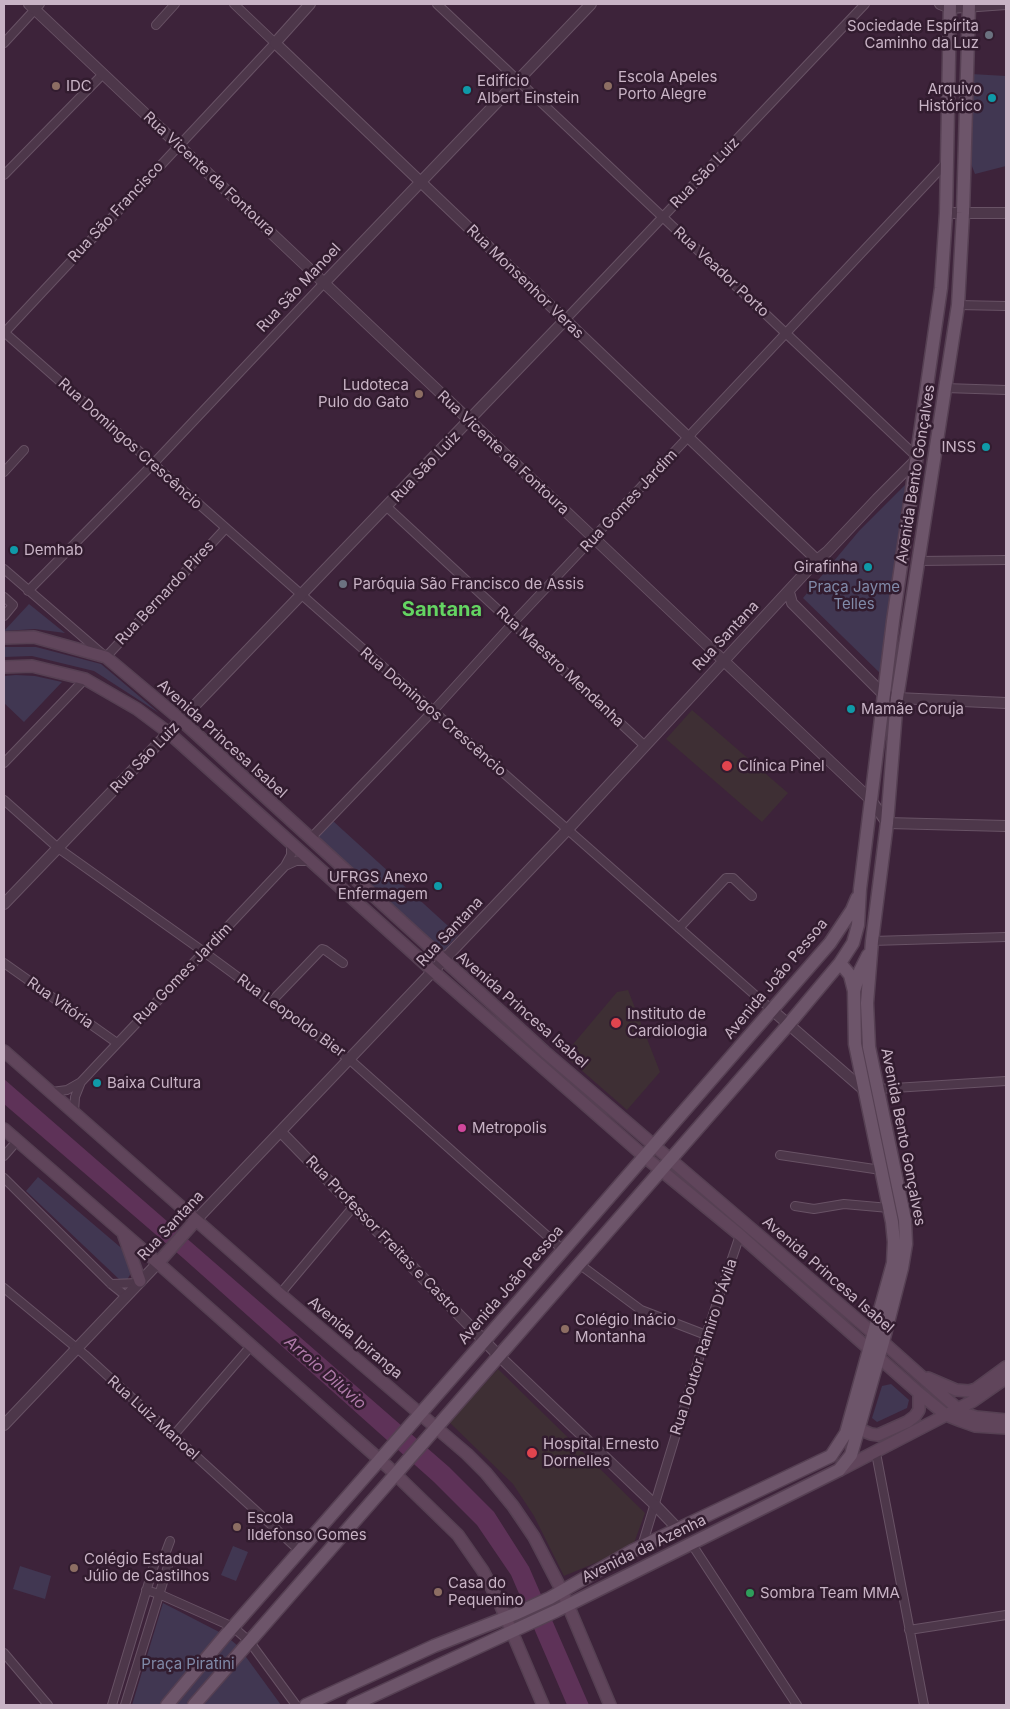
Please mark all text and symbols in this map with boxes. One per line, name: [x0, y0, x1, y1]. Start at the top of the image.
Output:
place label: Sociedade Espírita Caminho da Luz: [847, 17, 979, 52]
marker: Sociedade Espírita Caminho da Luz: [983, 29, 995, 41]
place label: Escola Apeles Porto Alegre: [618, 68, 717, 103]
place label: Edifício Albert Einstein: [477, 72, 579, 107]
place label: IDC: [66, 77, 92, 95]
marker: IDC: [50, 80, 62, 92]
marker: Escola Apeles Porto Alegre: [602, 80, 614, 92]
place label: Arquivo Histórico: [918, 80, 982, 115]
marker: Edifício Albert Einstein: [461, 84, 473, 96]
marker: Arquivo Histórico: [986, 92, 998, 104]
street label: Rua Vicente da Fontoura: [139, 108, 279, 240]
street label: Rua São Luiz: [667, 134, 743, 212]
street label: Rua São Francisco: [65, 158, 167, 266]
street label: Rua Monsenhor Veras: [463, 221, 587, 343]
street label: Rua Veador Porto: [669, 223, 773, 321]
street label: Rua São Manoel: [253, 240, 345, 336]
street label: Rua Domingos Crescêncio: [54, 375, 206, 513]
place label: Ludoteca Pulo do Gato: [318, 376, 409, 411]
street label: Avenida Bento Gonçalves: [893, 383, 939, 565]
street label: Rua Vicente da Fontoura: [433, 387, 573, 519]
marker: Ludoteca Pulo do Gato: [413, 388, 425, 400]
street label: Rua São Luiz: [388, 428, 464, 506]
place label: INSS: [941, 438, 976, 456]
marker: INSS: [980, 441, 992, 453]
street label: Rua Gomes Jardim: [577, 446, 681, 556]
street label: Rua Bernardo Pires: [112, 537, 218, 649]
place label: Demhab: [24, 541, 83, 559]
marker: Demhab: [8, 544, 20, 556]
place label: Girafinha: [794, 558, 858, 576]
marker: Girafinha: [862, 561, 874, 573]
place label: Paróquia São Francisco de Assis: [353, 575, 584, 593]
marker: Paróquia São Francisco de Assis: [337, 578, 349, 590]
park label: Praça Jayme Telles: [808, 578, 900, 613]
street label: Rua Santana: [689, 597, 763, 675]
district label: Santana: [402, 598, 482, 622]
street label: Rua Maestro Mendanha: [492, 603, 628, 731]
street label: Rua Domingos Crescêncio: [356, 644, 510, 780]
street label: Avenida Princesa Isabel: [153, 676, 291, 802]
place label: Mamãe Coruja: [861, 700, 964, 718]
marker: Mamãe Coruja: [845, 703, 857, 715]
street label: Rua São Luiz: [107, 719, 183, 797]
place label: Clínica Pinel: [738, 757, 825, 775]
marker: Clínica Pinel: [720, 759, 734, 773]
place label: UFRGS Anexo Enfermagem: [329, 868, 428, 903]
marker: UFRGS Anexo Enfermagem: [432, 880, 444, 892]
street label: Rua Santana: [413, 893, 487, 971]
street label: Avenida João Pessoa: [720, 915, 832, 1043]
street label: Rua Gomes Jardim: [130, 920, 236, 1028]
street label: Avenida Princesa Isabel: [453, 948, 591, 1072]
street label: Rua Leopoldo Bier: [233, 971, 349, 1061]
street label: Rua Vitória: [23, 974, 97, 1032]
place label: Instituto de Cardiologia: [627, 1005, 707, 1040]
marker: Instituto de Cardiologia: [609, 1016, 623, 1030]
street label: Avenida Bento Gonçalves: [877, 1047, 929, 1227]
place label: Baixa Cultura: [107, 1074, 201, 1092]
marker: Baixa Cultura: [91, 1077, 103, 1089]
place label: Metropolis: [472, 1119, 547, 1137]
marker: Metropolis: [456, 1122, 468, 1134]
street label: Rua Professor Freitas e Castro: [302, 1152, 464, 1320]
street label: Rua Santana: [134, 1187, 208, 1265]
street label: Avenida Princesa Isabel: [759, 1213, 897, 1337]
street label: Avenida João Pessoa: [455, 1222, 567, 1348]
street label: Rua Doutor Ramiro D'Ávila: [667, 1257, 741, 1437]
street label: Avenida Ipiranga: [304, 1293, 406, 1383]
place label: Colégio Inácio Montanha: [575, 1311, 676, 1346]
marker: Colégio Inácio Montanha: [559, 1323, 571, 1335]
water label: Arroio Dilúvio: [280, 1332, 370, 1414]
street label: Rua Luiz Manoel: [104, 1372, 202, 1464]
place label: Hospital Ernesto Dornelles: [543, 1435, 659, 1470]
marker: Hospital Ernesto Dornelles: [525, 1446, 539, 1460]
place label: Escola Ildefonso Gomes: [247, 1509, 367, 1544]
street label: Avenida da Azenha: [579, 1511, 709, 1587]
marker: Escola Ildefonso Gomes: [231, 1521, 243, 1533]
place label: Colégio Estadual Júlio de Castilhos: [84, 1550, 209, 1585]
marker: Colégio Estadual Júlio de Castilhos: [68, 1562, 80, 1574]
place label: Casa do Pequenino: [448, 1574, 523, 1609]
place label: Sombra Team MMA: [760, 1584, 900, 1602]
marker: Casa do Pequenino: [432, 1586, 444, 1598]
marker: Sombra Team MMA: [744, 1587, 756, 1599]
park label: Praça Piratini: [141, 1655, 235, 1673]

